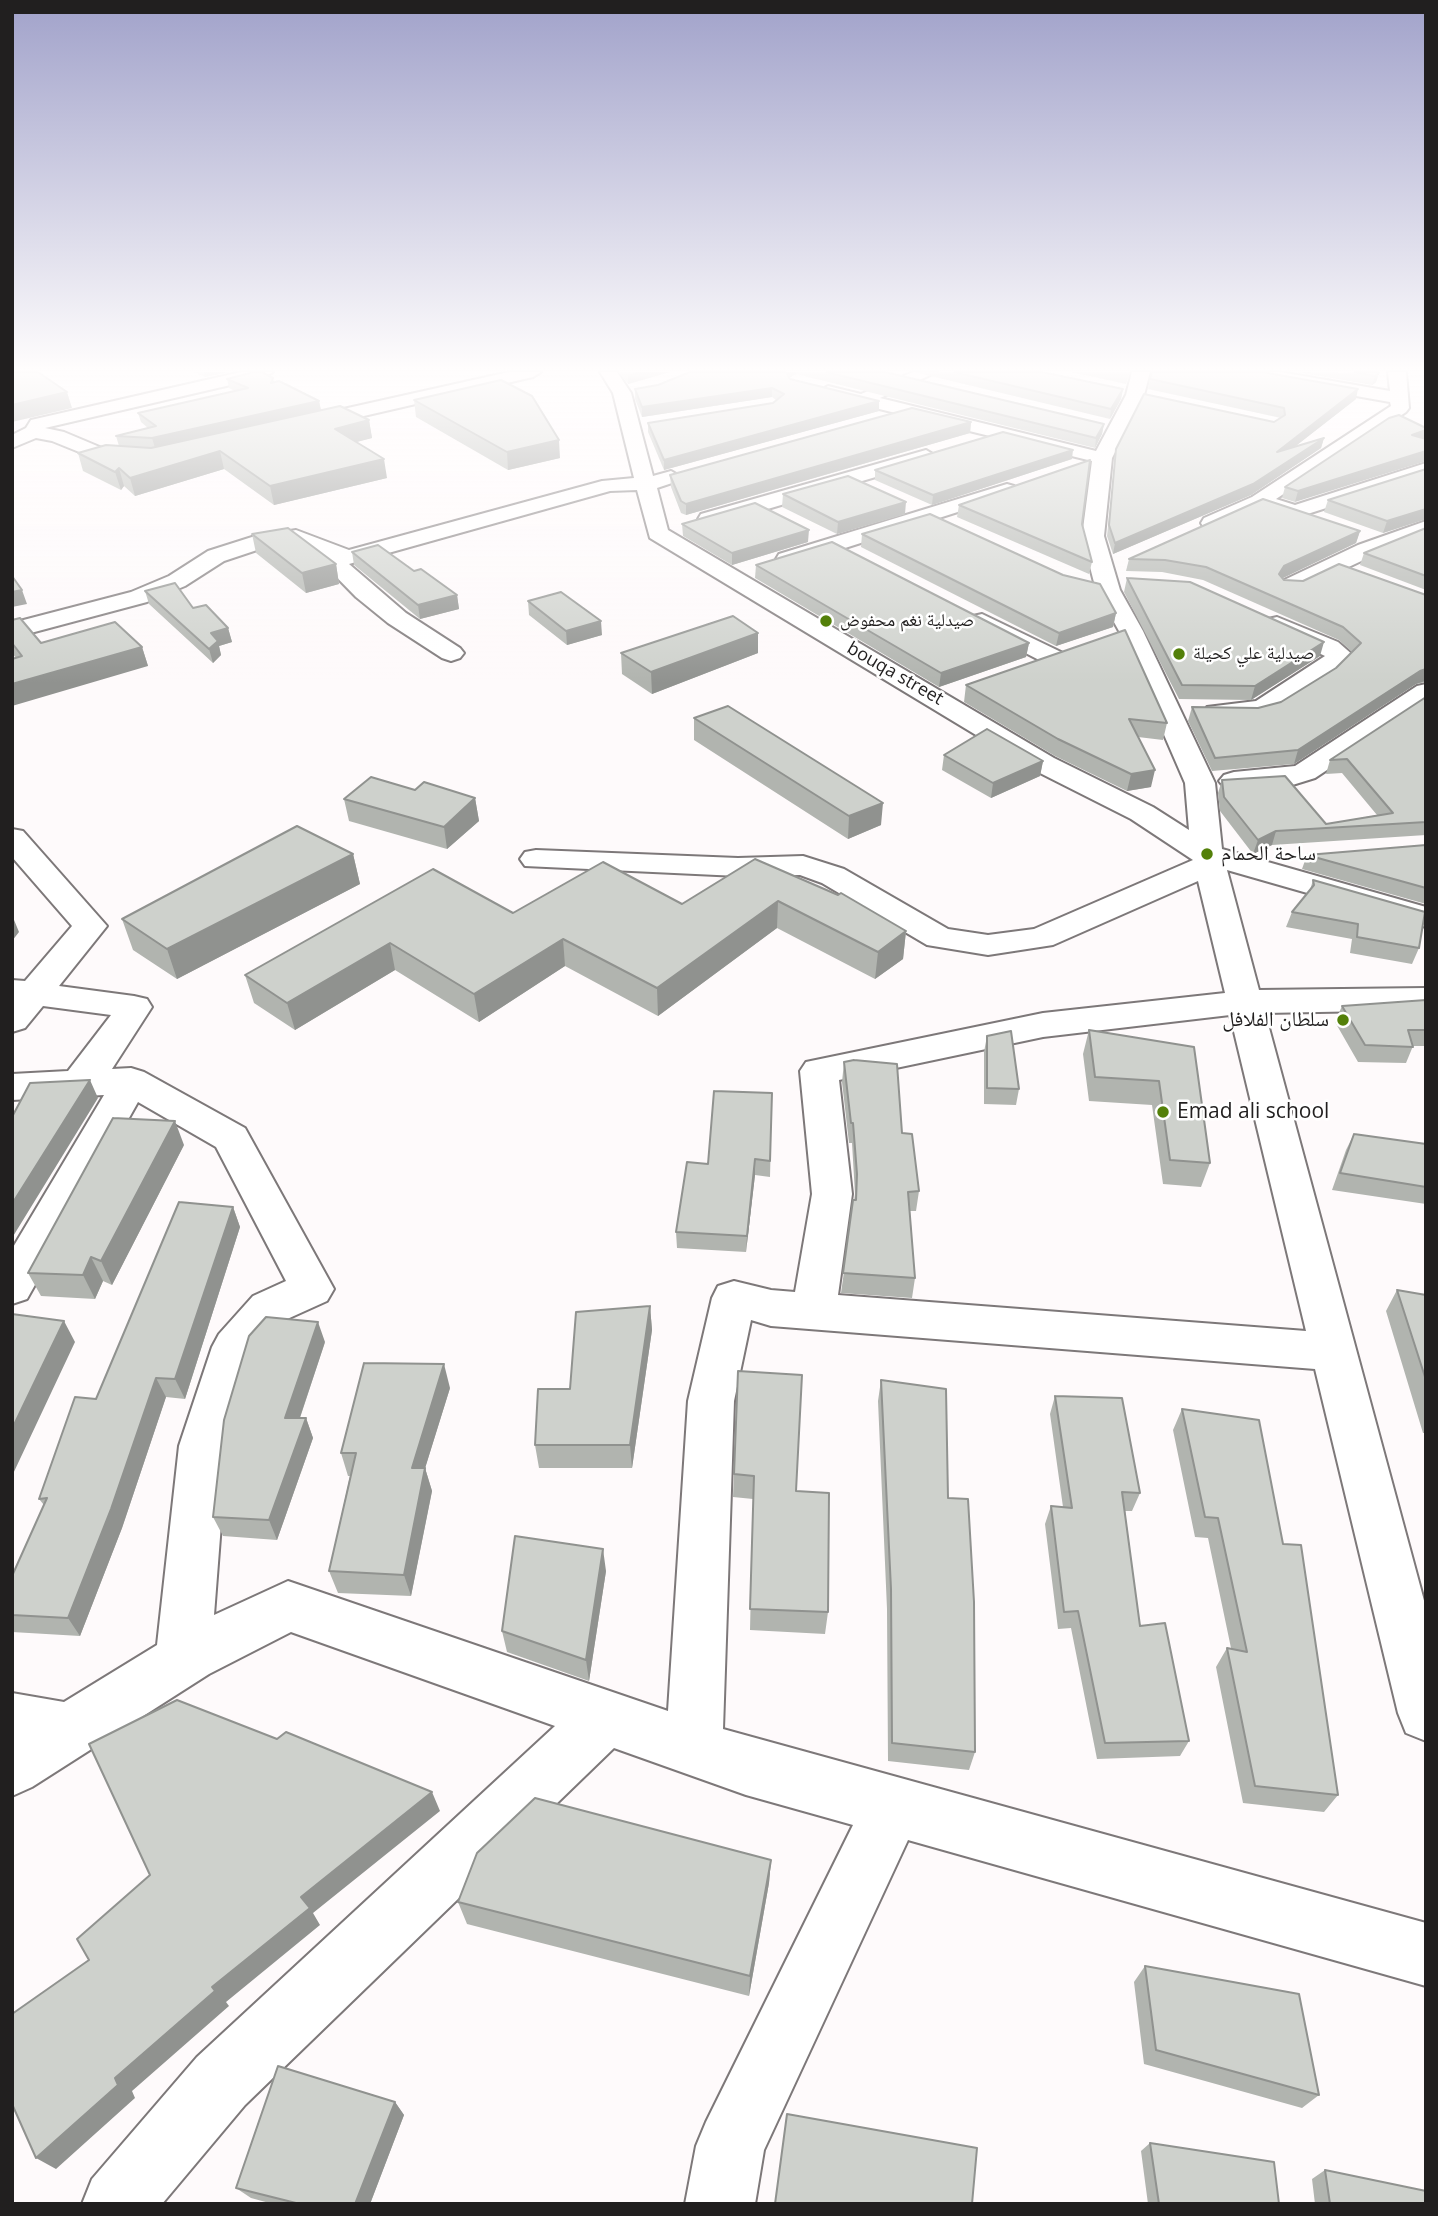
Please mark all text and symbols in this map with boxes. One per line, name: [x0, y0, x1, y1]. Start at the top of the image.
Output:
place label: صيدلية نغم محفوض: [840, 610, 974, 632]
marker: صيدلية نغم محفوض: [818, 613, 834, 629]
street label: bouqa street: [843, 638, 947, 710]
place label: صيدلية علي كحيلة: [1193, 643, 1314, 665]
marker: صيدلية علي كحيلة: [1171, 646, 1187, 662]
place label: ساحة الحمام: [1221, 841, 1316, 867]
marker: ساحة الحمام: [1199, 846, 1215, 862]
place label: سلطان الفلافل: [1222, 1007, 1329, 1033]
marker: سلطان الفلافل: [1335, 1012, 1351, 1028]
place label: Emad ali school: [1177, 1099, 1329, 1125]
marker: Emad ali school: [1155, 1104, 1171, 1120]

